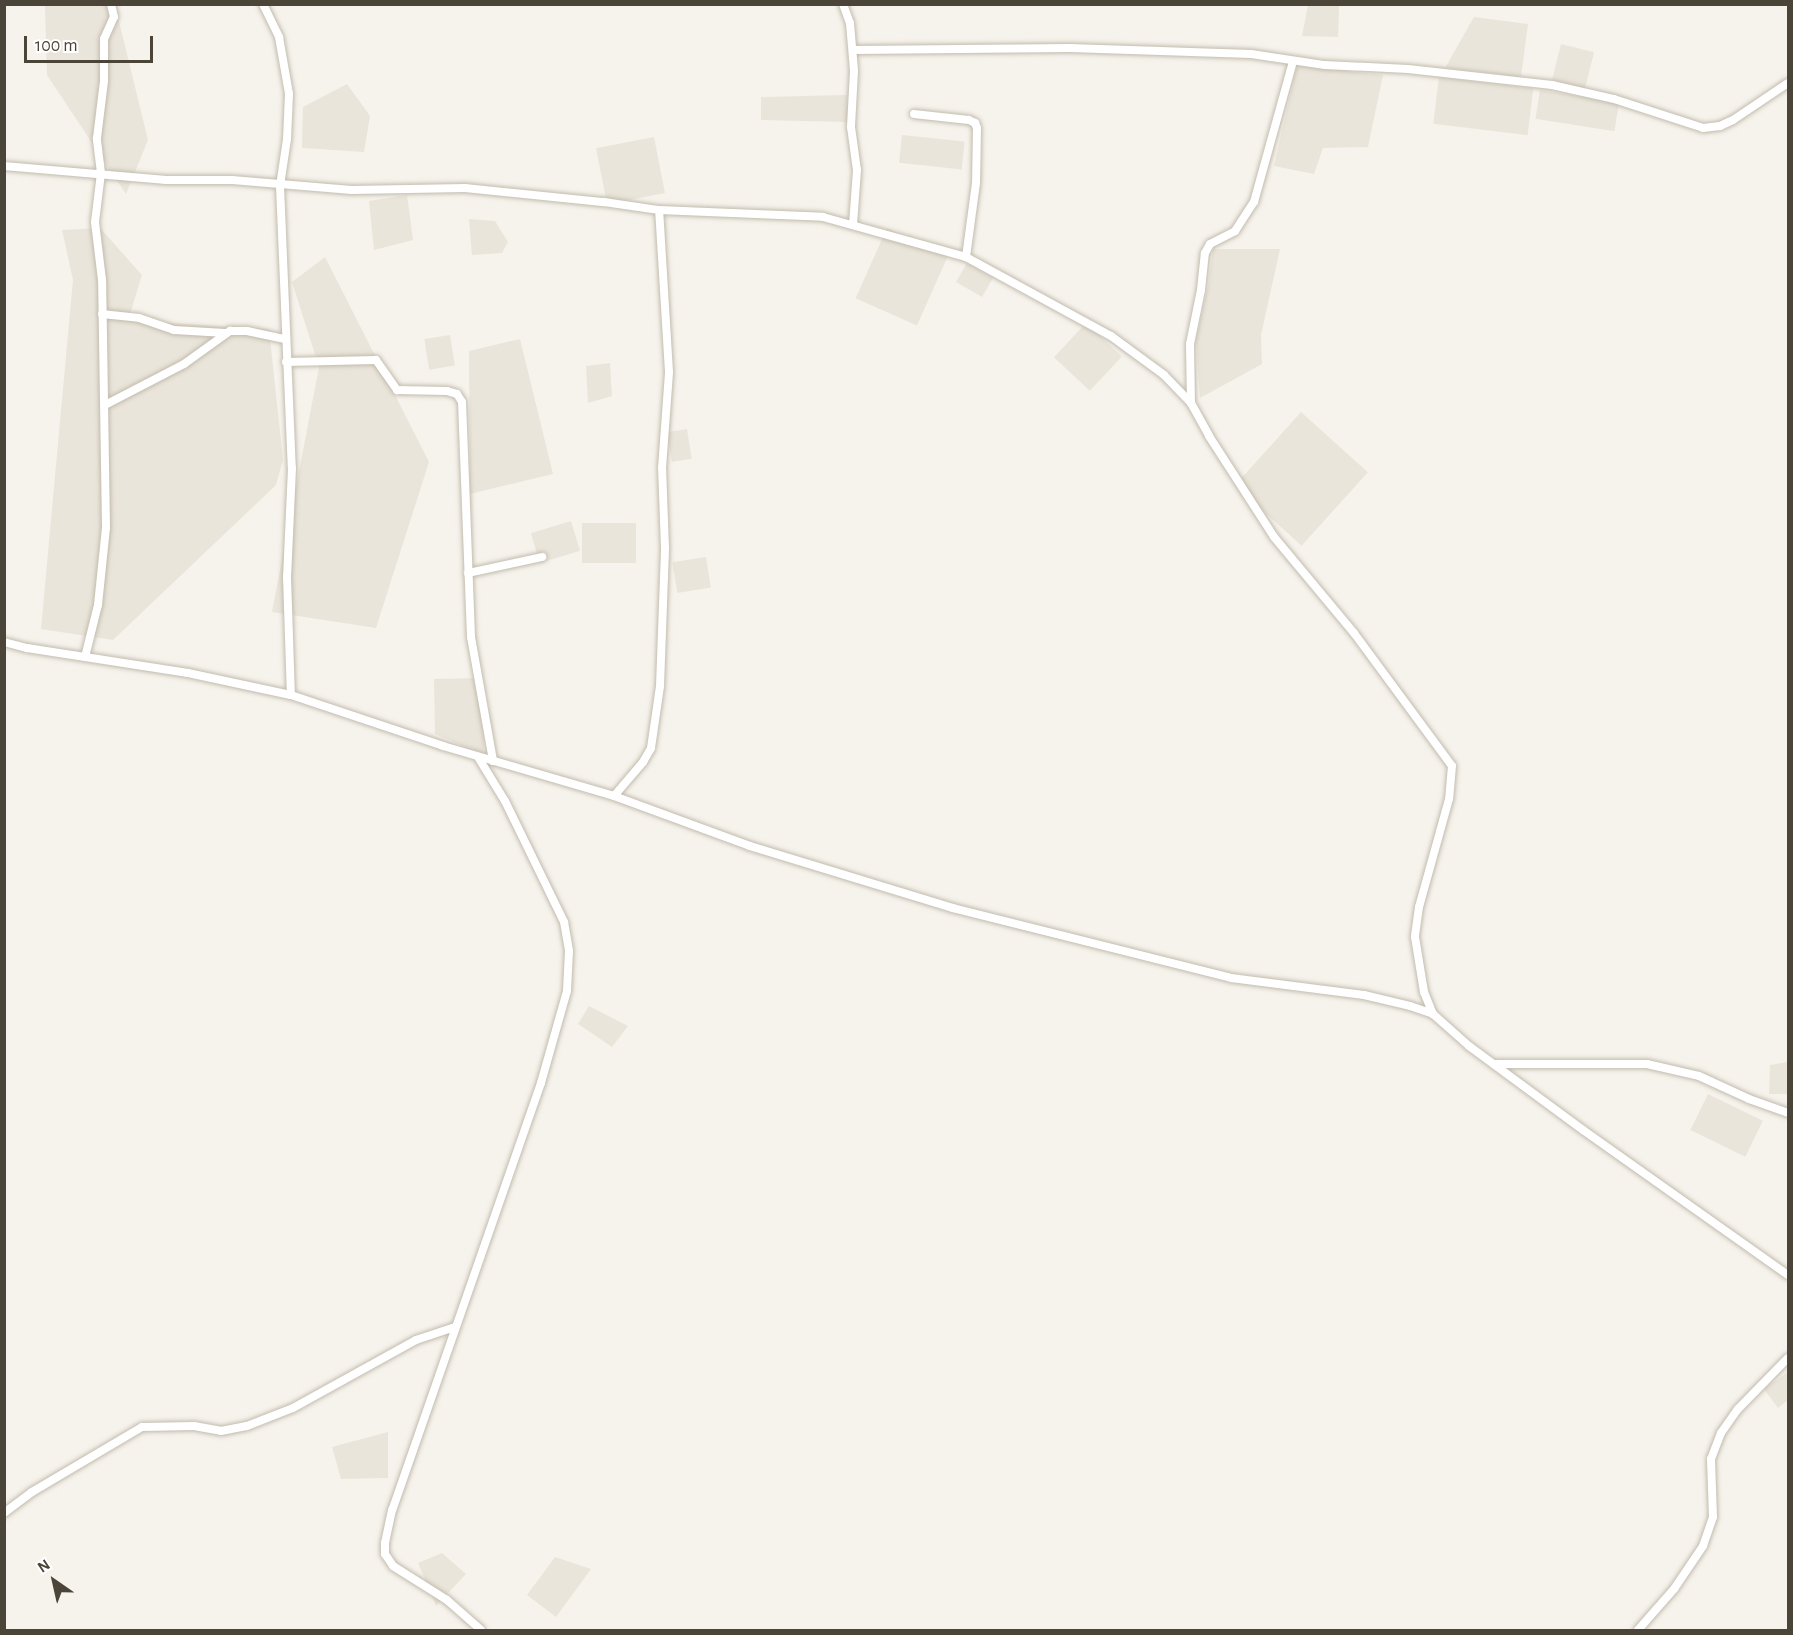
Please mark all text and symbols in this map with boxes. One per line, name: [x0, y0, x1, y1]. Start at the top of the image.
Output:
scale bar: [27, 24, 156, 62]
text: 100 m: [35, 37, 78, 55]
north arrow: [24, 1551, 84, 1611]
text: N: [35, 1556, 53, 1576]

